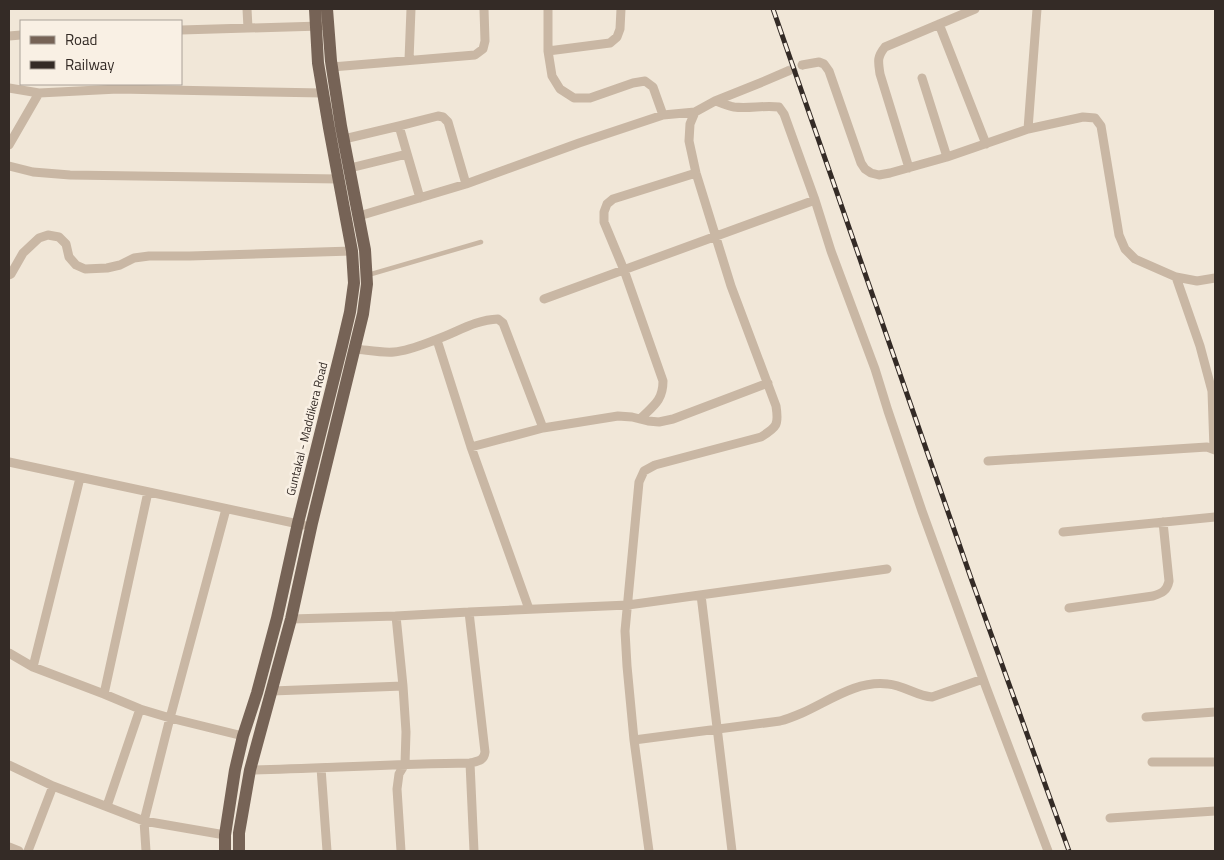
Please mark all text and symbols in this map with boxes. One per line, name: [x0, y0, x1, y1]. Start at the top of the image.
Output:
legend: [20, 20, 182, 85]
text: Road: [65, 28, 97, 51]
text: Railway: [65, 53, 115, 76]
street label: Guntakal - Maddikera Road: [281, 360, 332, 498]

